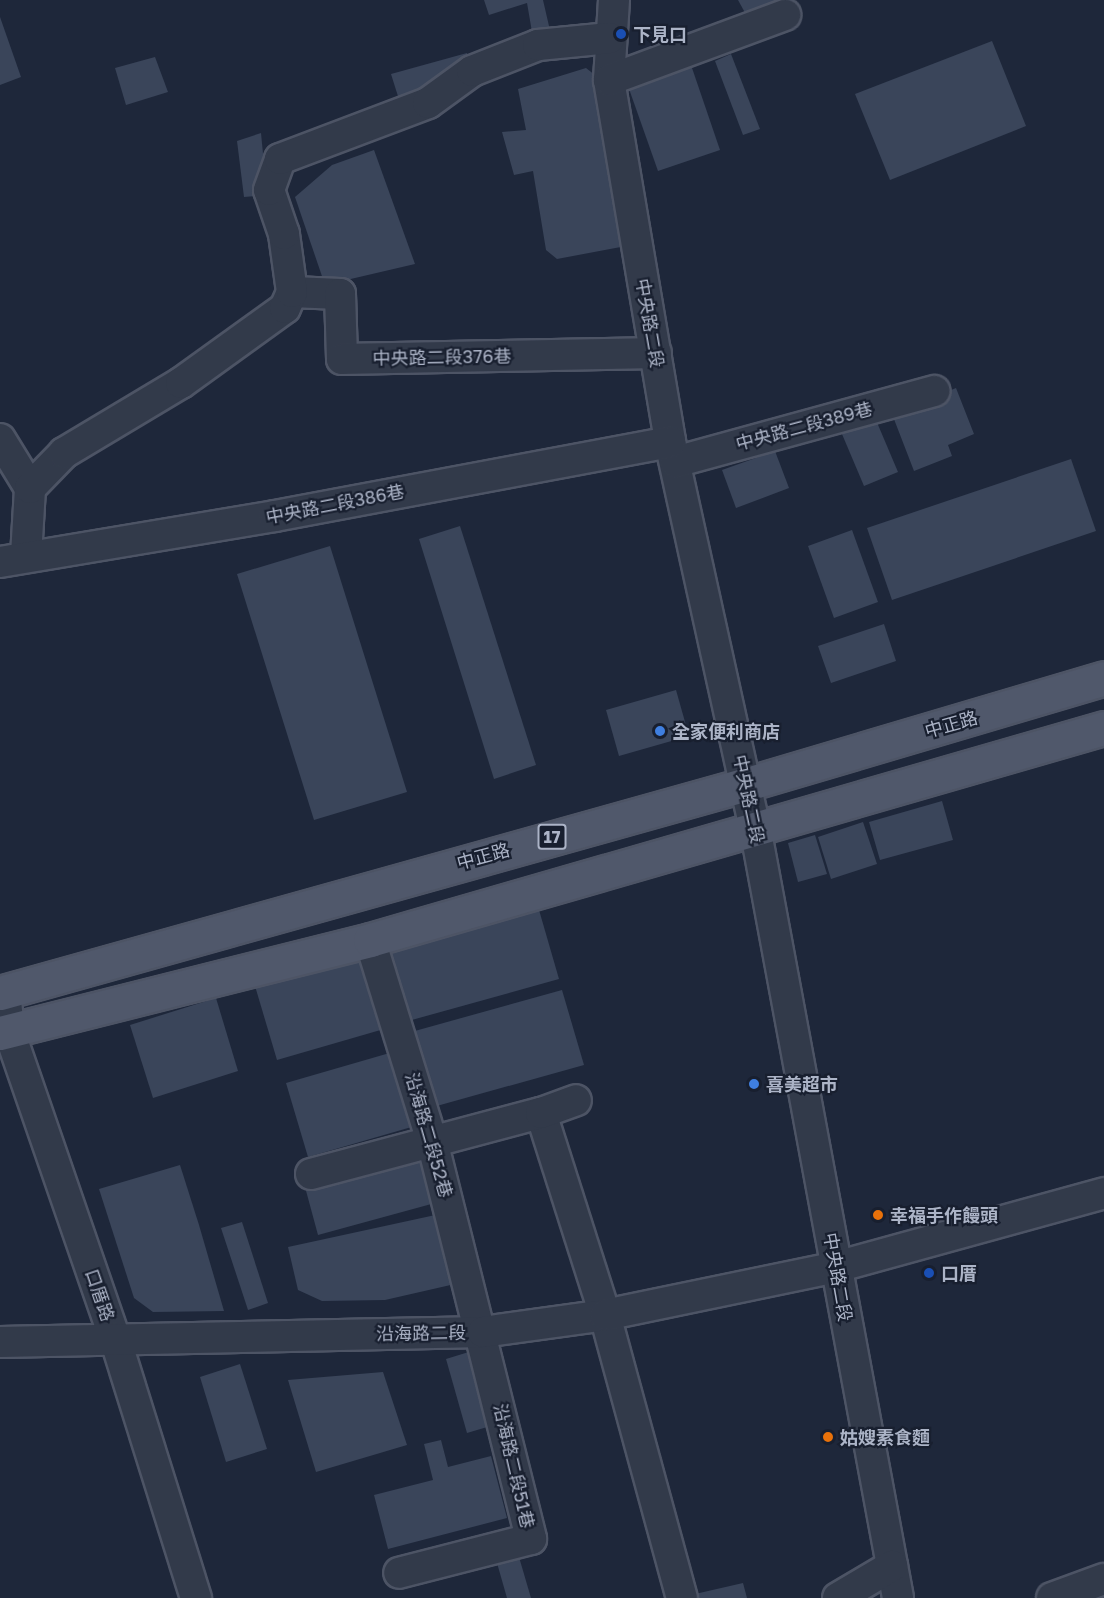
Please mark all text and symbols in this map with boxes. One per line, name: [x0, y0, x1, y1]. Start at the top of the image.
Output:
place label: 下見口: [633, 23, 687, 45]
marker: 下見口: [614, 27, 628, 41]
street label: 中央路二段: [632, 277, 668, 369]
street label: 中央路二段376巷: [372, 345, 512, 369]
street label: 中央路二段389巷: [733, 397, 875, 455]
street label: 中央路二段386巷: [264, 480, 406, 528]
street label: 中正路: [922, 706, 980, 742]
place label: 全家便利商店: [672, 720, 780, 742]
marker: 全家便利商店: [653, 724, 667, 738]
street label: 中央路二段: [729, 753, 769, 845]
road number: 17: [537, 824, 567, 850]
street label: 中正路: [454, 839, 512, 873]
street label: 沿海路二段52巷: [401, 1070, 457, 1200]
place label: 喜美超市: [766, 1073, 838, 1095]
marker: 喜美超市: [747, 1077, 761, 1091]
place label: 幸福手作饅頭: [890, 1204, 998, 1226]
marker: 幸福手作饅頭: [871, 1208, 885, 1222]
street label: 中央路二段: [820, 1231, 856, 1323]
place label: 口厝: [941, 1262, 977, 1284]
street label: 口厝路: [81, 1266, 119, 1324]
marker: 口厝: [922, 1266, 936, 1280]
street label: 沿海路二段: [376, 1321, 466, 1345]
street label: 沿海路二段51巷: [489, 1402, 539, 1530]
place label: 姑嫂素食麵: [840, 1426, 930, 1448]
marker: 姑嫂素食麵: [821, 1430, 835, 1444]

